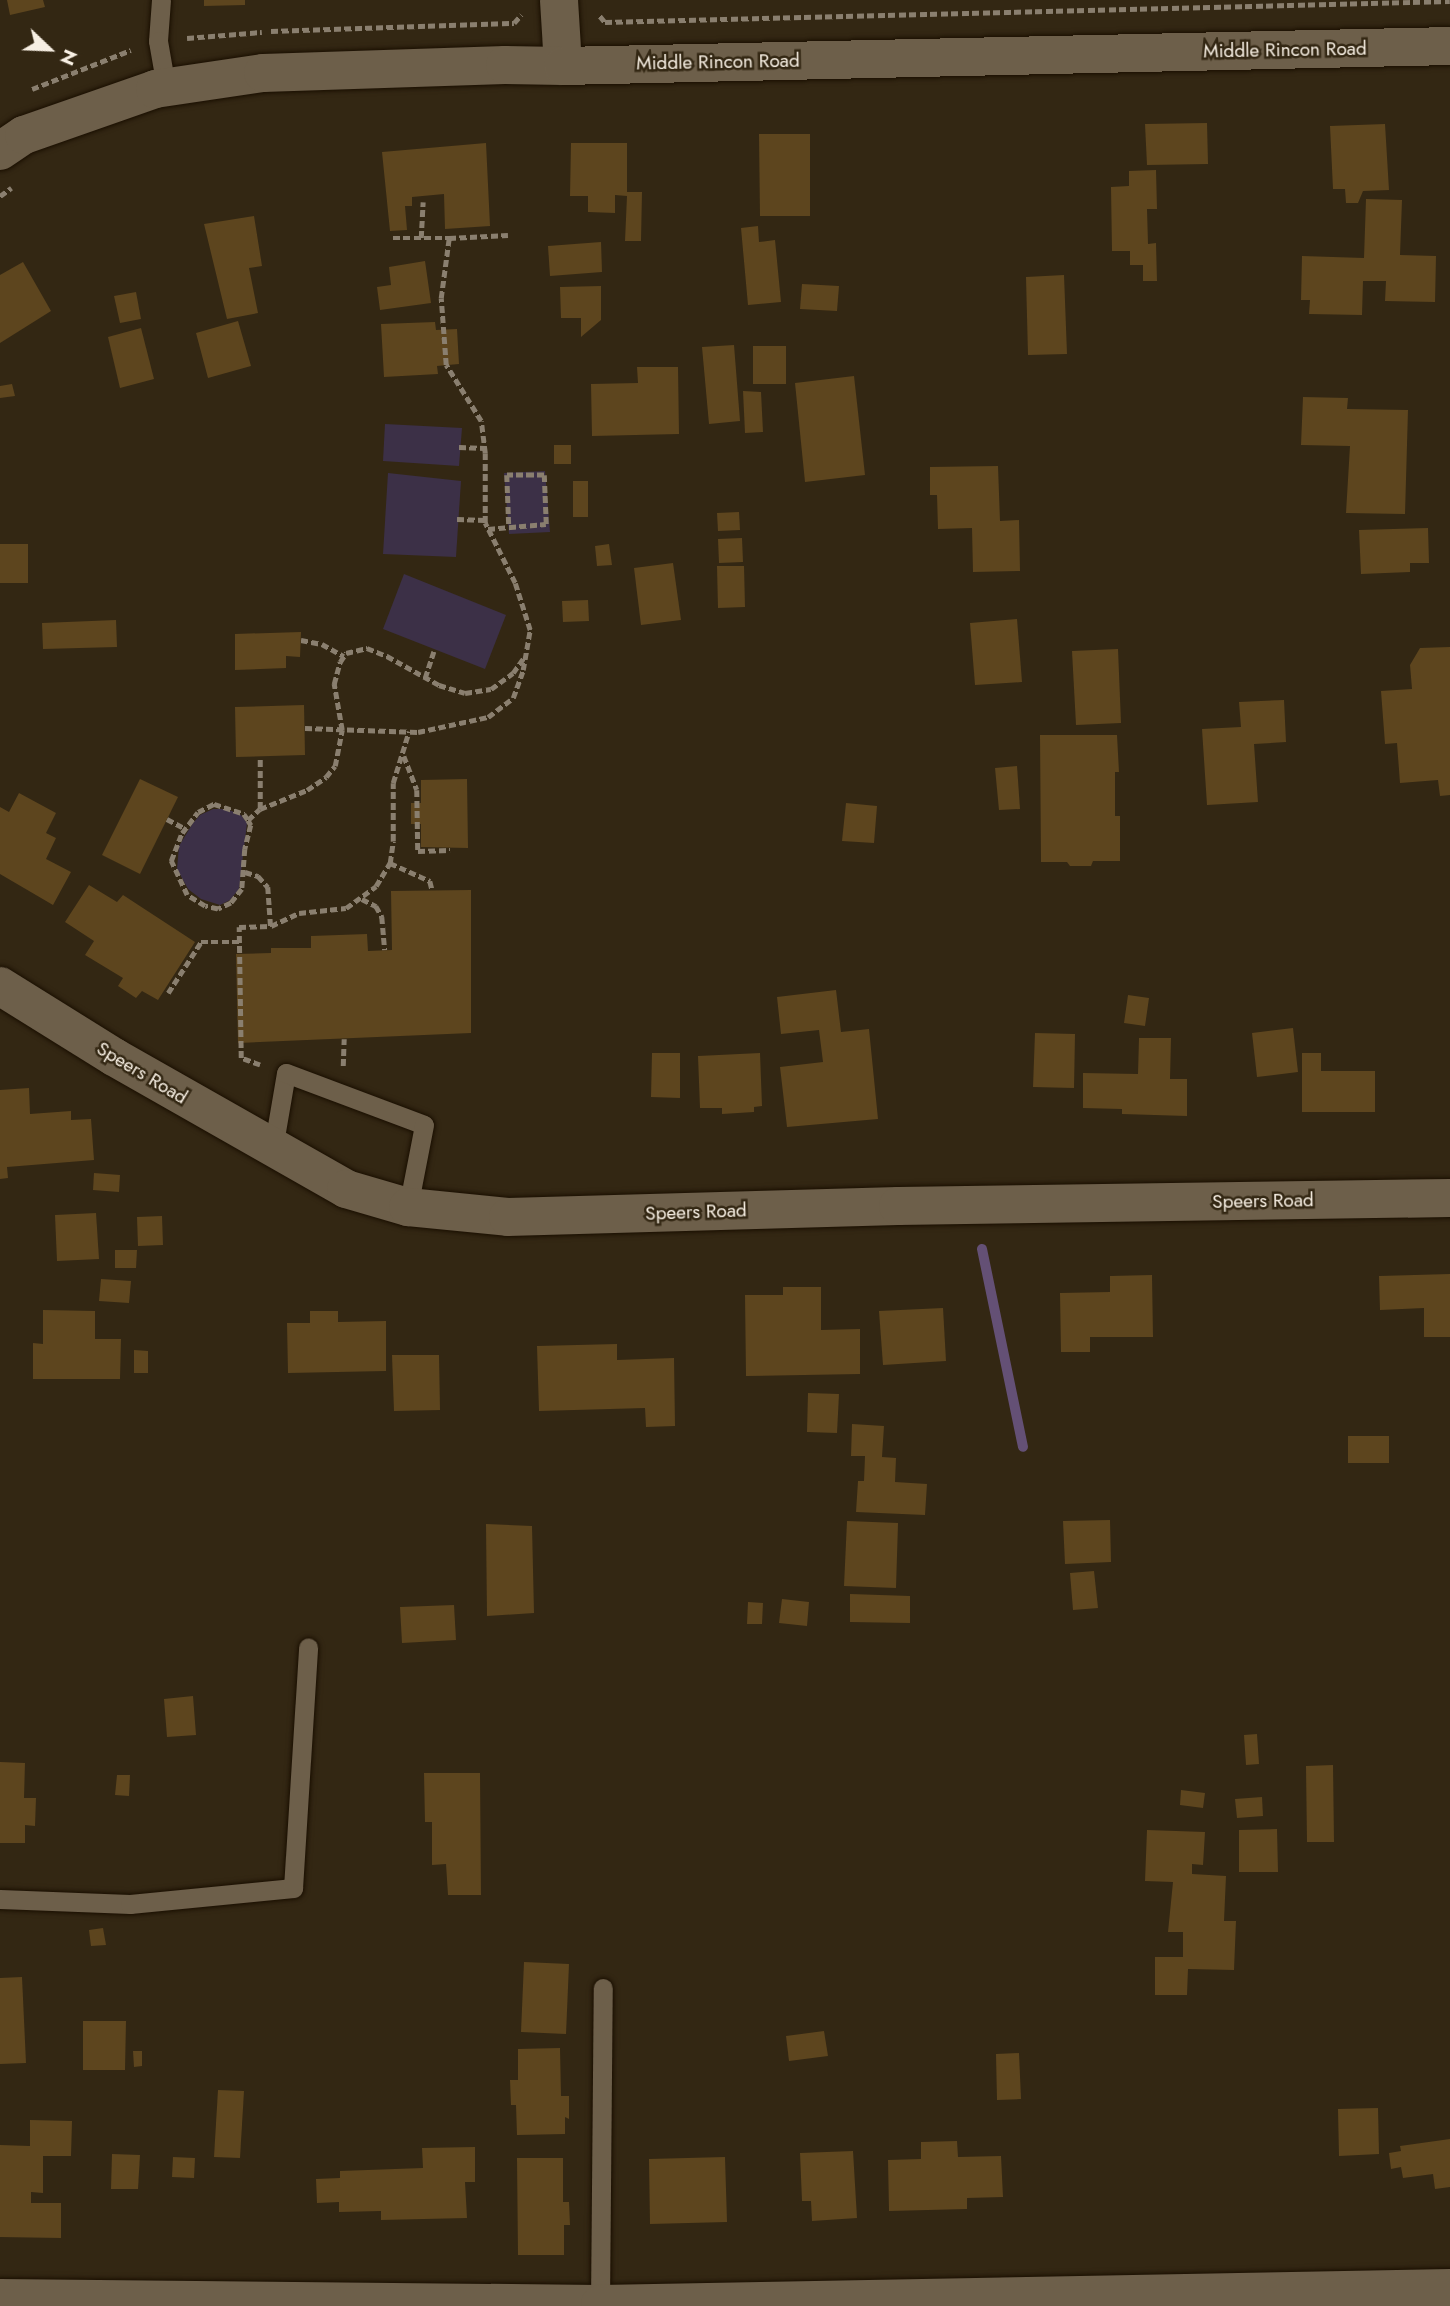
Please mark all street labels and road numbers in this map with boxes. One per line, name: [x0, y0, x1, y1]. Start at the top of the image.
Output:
street label: Middle Rincon Road: [1203, 37, 1367, 63]
street label: Middle Rincon Road: [636, 49, 800, 75]
street label: Speers Road: [93, 1037, 191, 1109]
street label: Speers Road: [1212, 1189, 1314, 1213]
street label: Speers Road: [645, 1199, 747, 1225]

